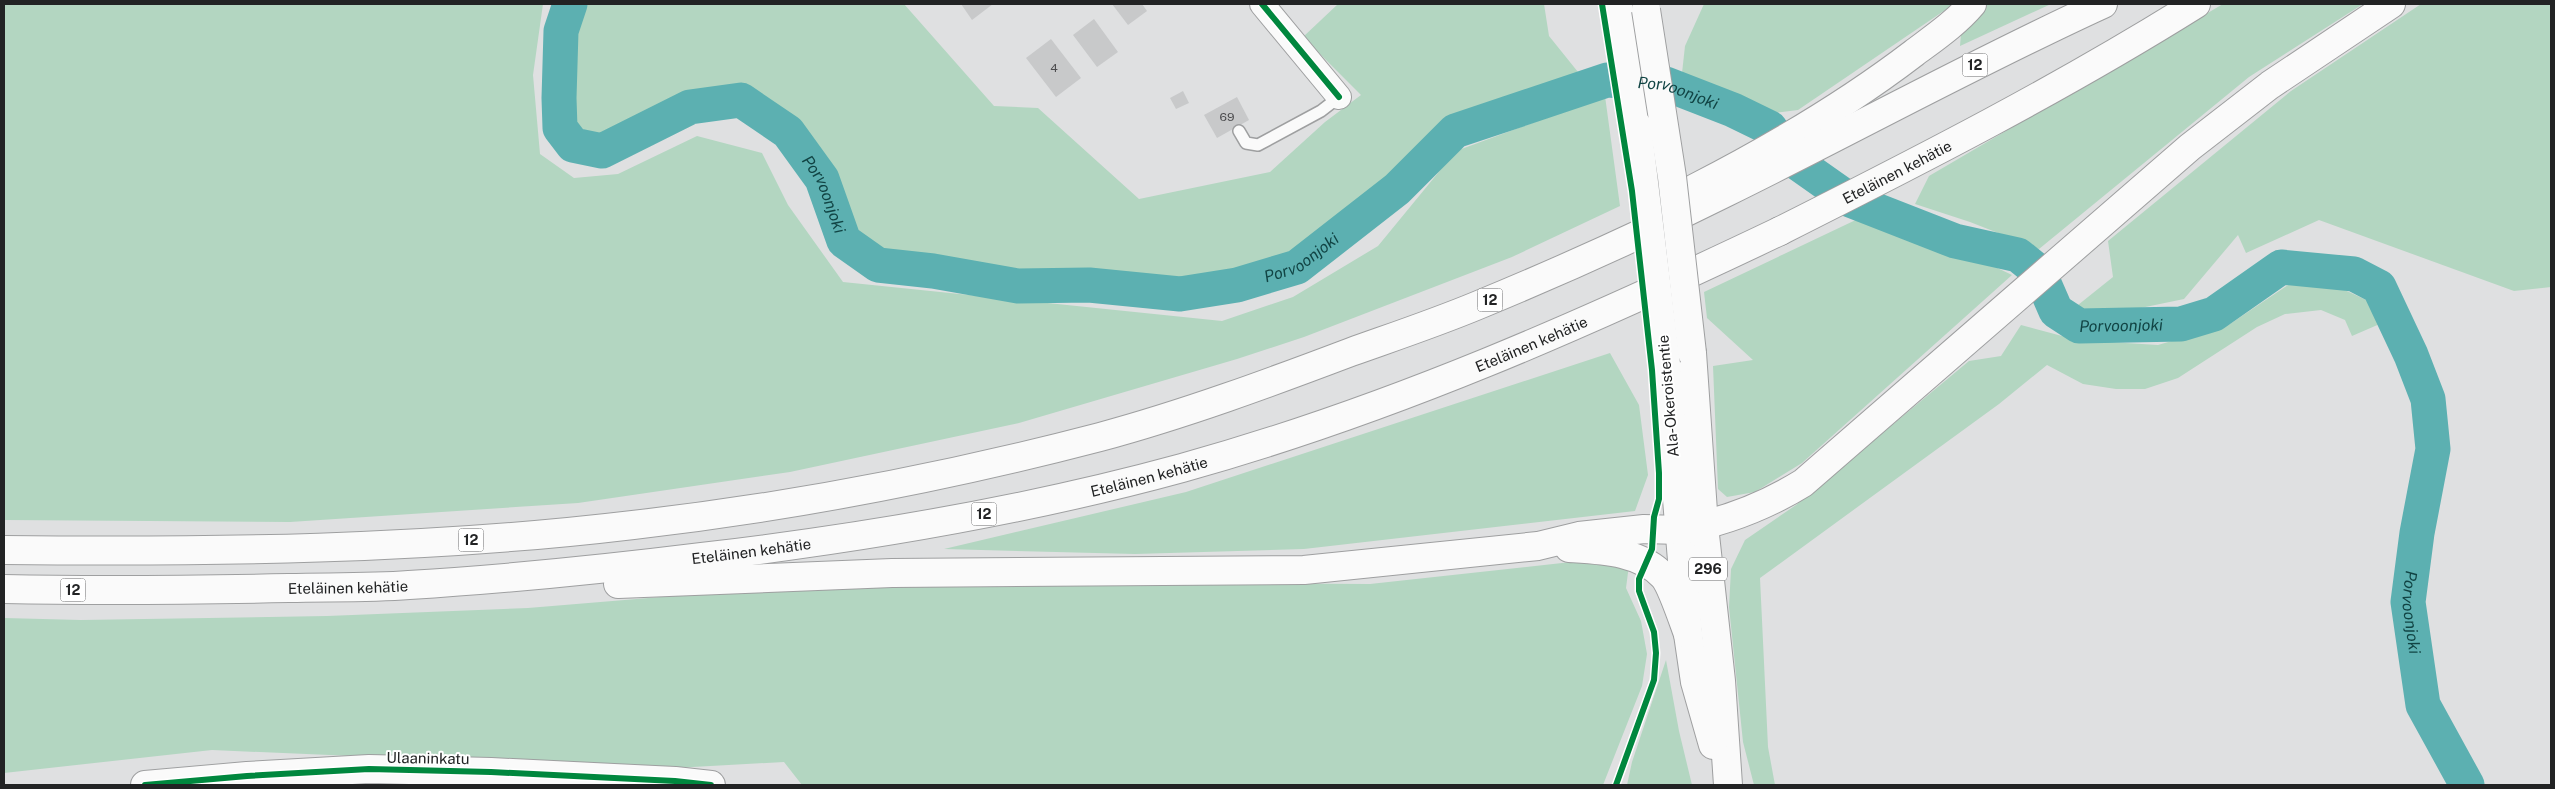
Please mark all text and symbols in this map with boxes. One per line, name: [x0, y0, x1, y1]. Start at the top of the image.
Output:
road number: 12: [1962, 54, 1988, 76]
house number: 4: [1050, 61, 1058, 75]
water label: Porvoonjoki: [1637, 73, 1721, 113]
house number: 69: [1220, 110, 1234, 124]
street label: Eteläinen kehätie: [1839, 136, 1954, 207]
water label: Porvoonjoki: [798, 151, 850, 236]
water label: Porvoonjoki: [1262, 229, 1342, 286]
road number: 12: [1478, 288, 1502, 312]
street label: Eteläinen kehätie: [1472, 312, 1590, 375]
water label: Porvoonjoki: [2079, 315, 2163, 335]
street label: Ala-Okeroistentie: [1654, 334, 1682, 458]
street label: Eteläinen kehätie: [1089, 453, 1209, 499]
road number: 12: [972, 502, 996, 526]
road number: 12: [458, 528, 484, 552]
street label: Eteläinen kehätie: [690, 535, 812, 567]
road number: 296: [1689, 558, 1727, 580]
water label: Porvoonjoki: [2398, 570, 2425, 655]
street label: Eteläinen kehätie: [288, 577, 409, 597]
road number: 12: [60, 578, 86, 602]
street label: Ulaaninkatu: [386, 749, 470, 767]

